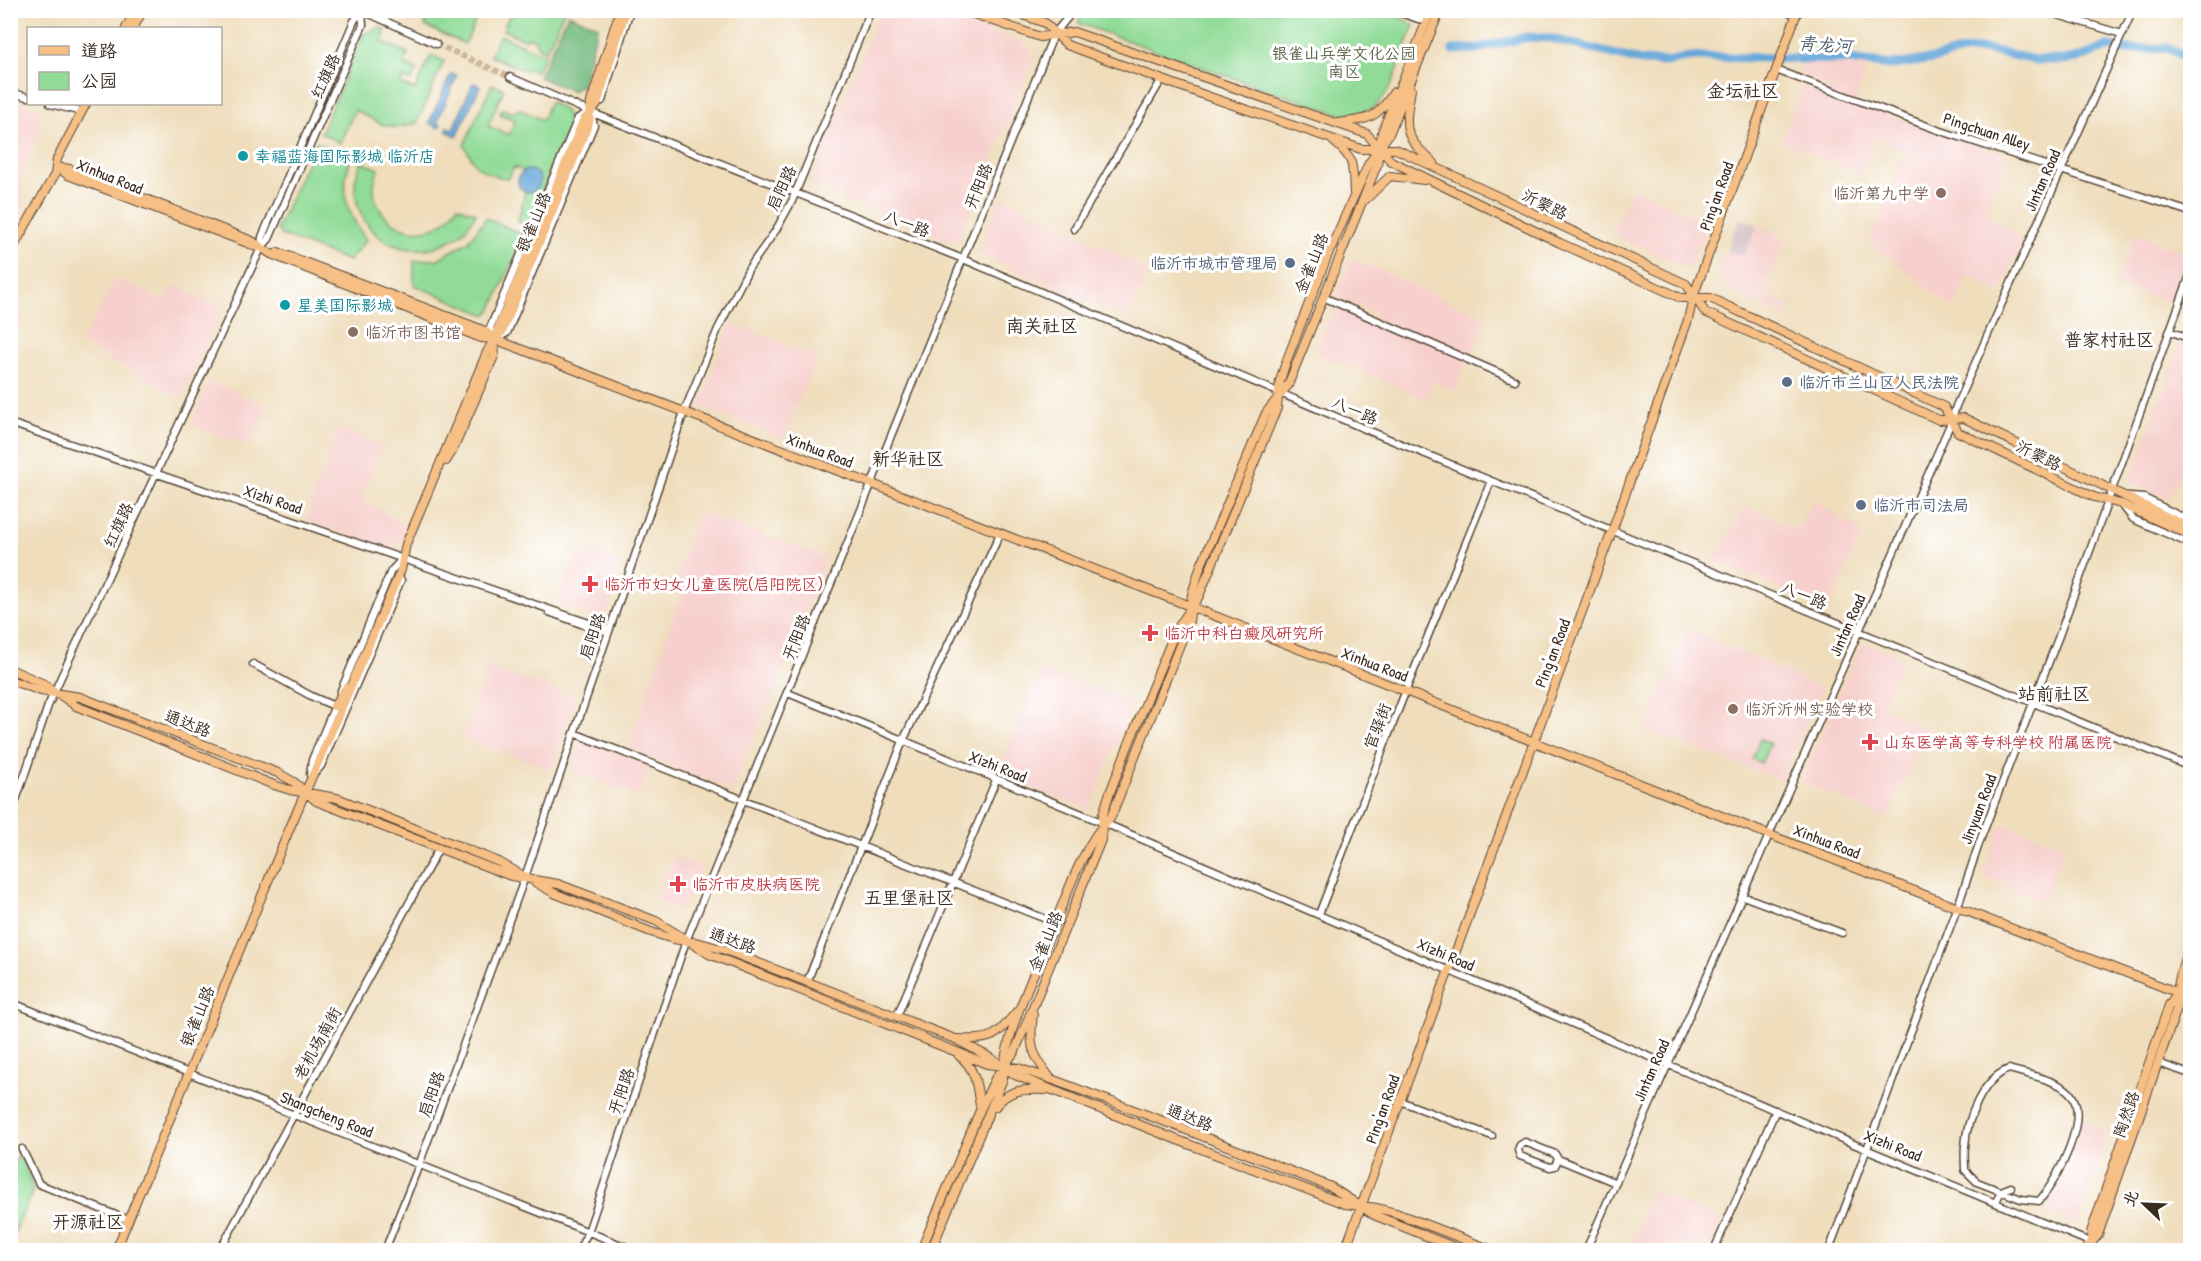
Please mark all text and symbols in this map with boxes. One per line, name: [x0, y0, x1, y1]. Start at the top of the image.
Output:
legend: [27, 27, 222, 105]
water label: 青龙河: [1797, 30, 1856, 59]
text: 道路: [81, 38, 117, 63]
park label: 银雀山兵学文化公园 南区: [1272, 42, 1416, 82]
street label: 红旗路: [305, 50, 345, 102]
text: 公园: [81, 68, 117, 93]
district label: 金坛社区: [1707, 78, 1779, 103]
street label: Pingchuan Alley: [1941, 107, 2033, 155]
place label: 幸福蓝海国际影城 临沂店: [255, 145, 435, 167]
street label: Jintan Road: [2019, 146, 2065, 214]
marker: 幸福蓝海国际影城 临沂店: [236, 149, 250, 163]
street label: Xinhua Road: [74, 153, 146, 199]
street label: Ping'an Road: [1693, 159, 1739, 233]
street label: 开阳路: [959, 160, 997, 212]
street label: 启阳路: [761, 162, 801, 214]
place label: 临沂第九中学: [1833, 182, 1929, 204]
street label: 沂蒙路: [1519, 184, 1571, 224]
marker: 临沂第九中学: [1934, 186, 1948, 200]
street label: 银雀山路: [510, 188, 556, 256]
street label: 八一路: [881, 204, 933, 242]
street label: 金雀山路: [1289, 229, 1333, 297]
place label: 临沂市城市管理局: [1150, 252, 1278, 274]
marker: 临沂市城市管理局: [1283, 256, 1297, 270]
place label: 星美国际影城: [297, 294, 393, 316]
marker: 星美国际影城: [278, 298, 292, 312]
district label: 南关社区: [1006, 313, 1078, 338]
place label: 临沂市图书馆: [365, 321, 461, 343]
marker: 临沂市图书馆: [346, 325, 360, 339]
district label: 普家村社区: [2064, 327, 2154, 352]
place label: 临沂市兰山区人民法院: [1799, 371, 1959, 393]
marker: 临沂市兰山区人民法院: [1780, 375, 1794, 389]
street label: 八一路: [1329, 390, 1381, 430]
street label: Xinhua Road: [784, 427, 856, 473]
street label: 沂蒙路: [2013, 435, 2065, 475]
district label: 新华社区: [872, 446, 944, 471]
street label: Xizhi Road: [241, 479, 305, 519]
place label: 临沂市司法局: [1873, 494, 1969, 516]
marker: 临沂市司法局: [1854, 498, 1868, 512]
street label: 红旗路: [98, 499, 138, 551]
place label: 临沂市妇女儿童医院(启阳院区): [604, 573, 823, 595]
marker: 临沂市妇女儿童医院(启阳院区): [581, 575, 599, 593]
street label: 八一路: [1778, 576, 1830, 614]
street label: Jintan Road: [1824, 591, 1870, 659]
street label: 启阳路: [574, 610, 610, 662]
street label: 开阳路: [777, 611, 815, 663]
street label: Ping'an Road: [1529, 616, 1575, 690]
place label: 临沂中科白癜风研究所: [1164, 622, 1324, 644]
marker: 临沂中科白癜风研究所: [1141, 624, 1159, 642]
street label: Xinhua Road: [1339, 641, 1411, 687]
district label: 站前社区: [2018, 681, 2090, 706]
place label: 临沂沂州实验学校: [1745, 698, 1873, 720]
street label: 官驿街: [1358, 700, 1396, 752]
marker: 临沂沂州实验学校: [1726, 702, 1740, 716]
street label: 通达路: [162, 704, 214, 742]
place label: 山东医学高等专科学校 附属医院: [1884, 731, 2112, 753]
marker: 山东医学高等专科学校 附属医院: [1861, 733, 1879, 751]
street label: Xizhi Road: [966, 745, 1030, 787]
street label: Jinyuan Road: [1955, 771, 2001, 847]
street label: Xinhua Road: [1791, 818, 1863, 864]
place label: 临沂市皮肤病医院: [692, 873, 820, 895]
marker: 临沂市皮肤病医院: [669, 875, 687, 893]
district label: 五里堡社区: [864, 885, 954, 910]
street label: 金雀山路: [1023, 907, 1067, 975]
street label: 通达路: [707, 922, 759, 958]
street label: Xizhi Road: [1414, 932, 1478, 976]
street label: 银雀山路: [175, 982, 219, 1050]
street label: 老机场南街: [288, 1003, 346, 1083]
street label: Jintan Road: [1628, 1036, 1674, 1104]
street label: 开阳路: [603, 1065, 639, 1117]
street label: 启阳路: [412, 1068, 450, 1120]
street label: Ping'an Road: [1359, 1072, 1405, 1146]
street label: Shangcheng Road: [277, 1085, 377, 1143]
street label: 陶然路: [2108, 1088, 2144, 1140]
street label: 通达路: [1164, 1098, 1216, 1136]
street label: Xizhi Road: [1861, 1124, 1925, 1166]
north arrow: [2114, 1174, 2174, 1234]
text: 北: [2117, 1186, 2143, 1210]
district label: 开源社区: [52, 1209, 124, 1234]

